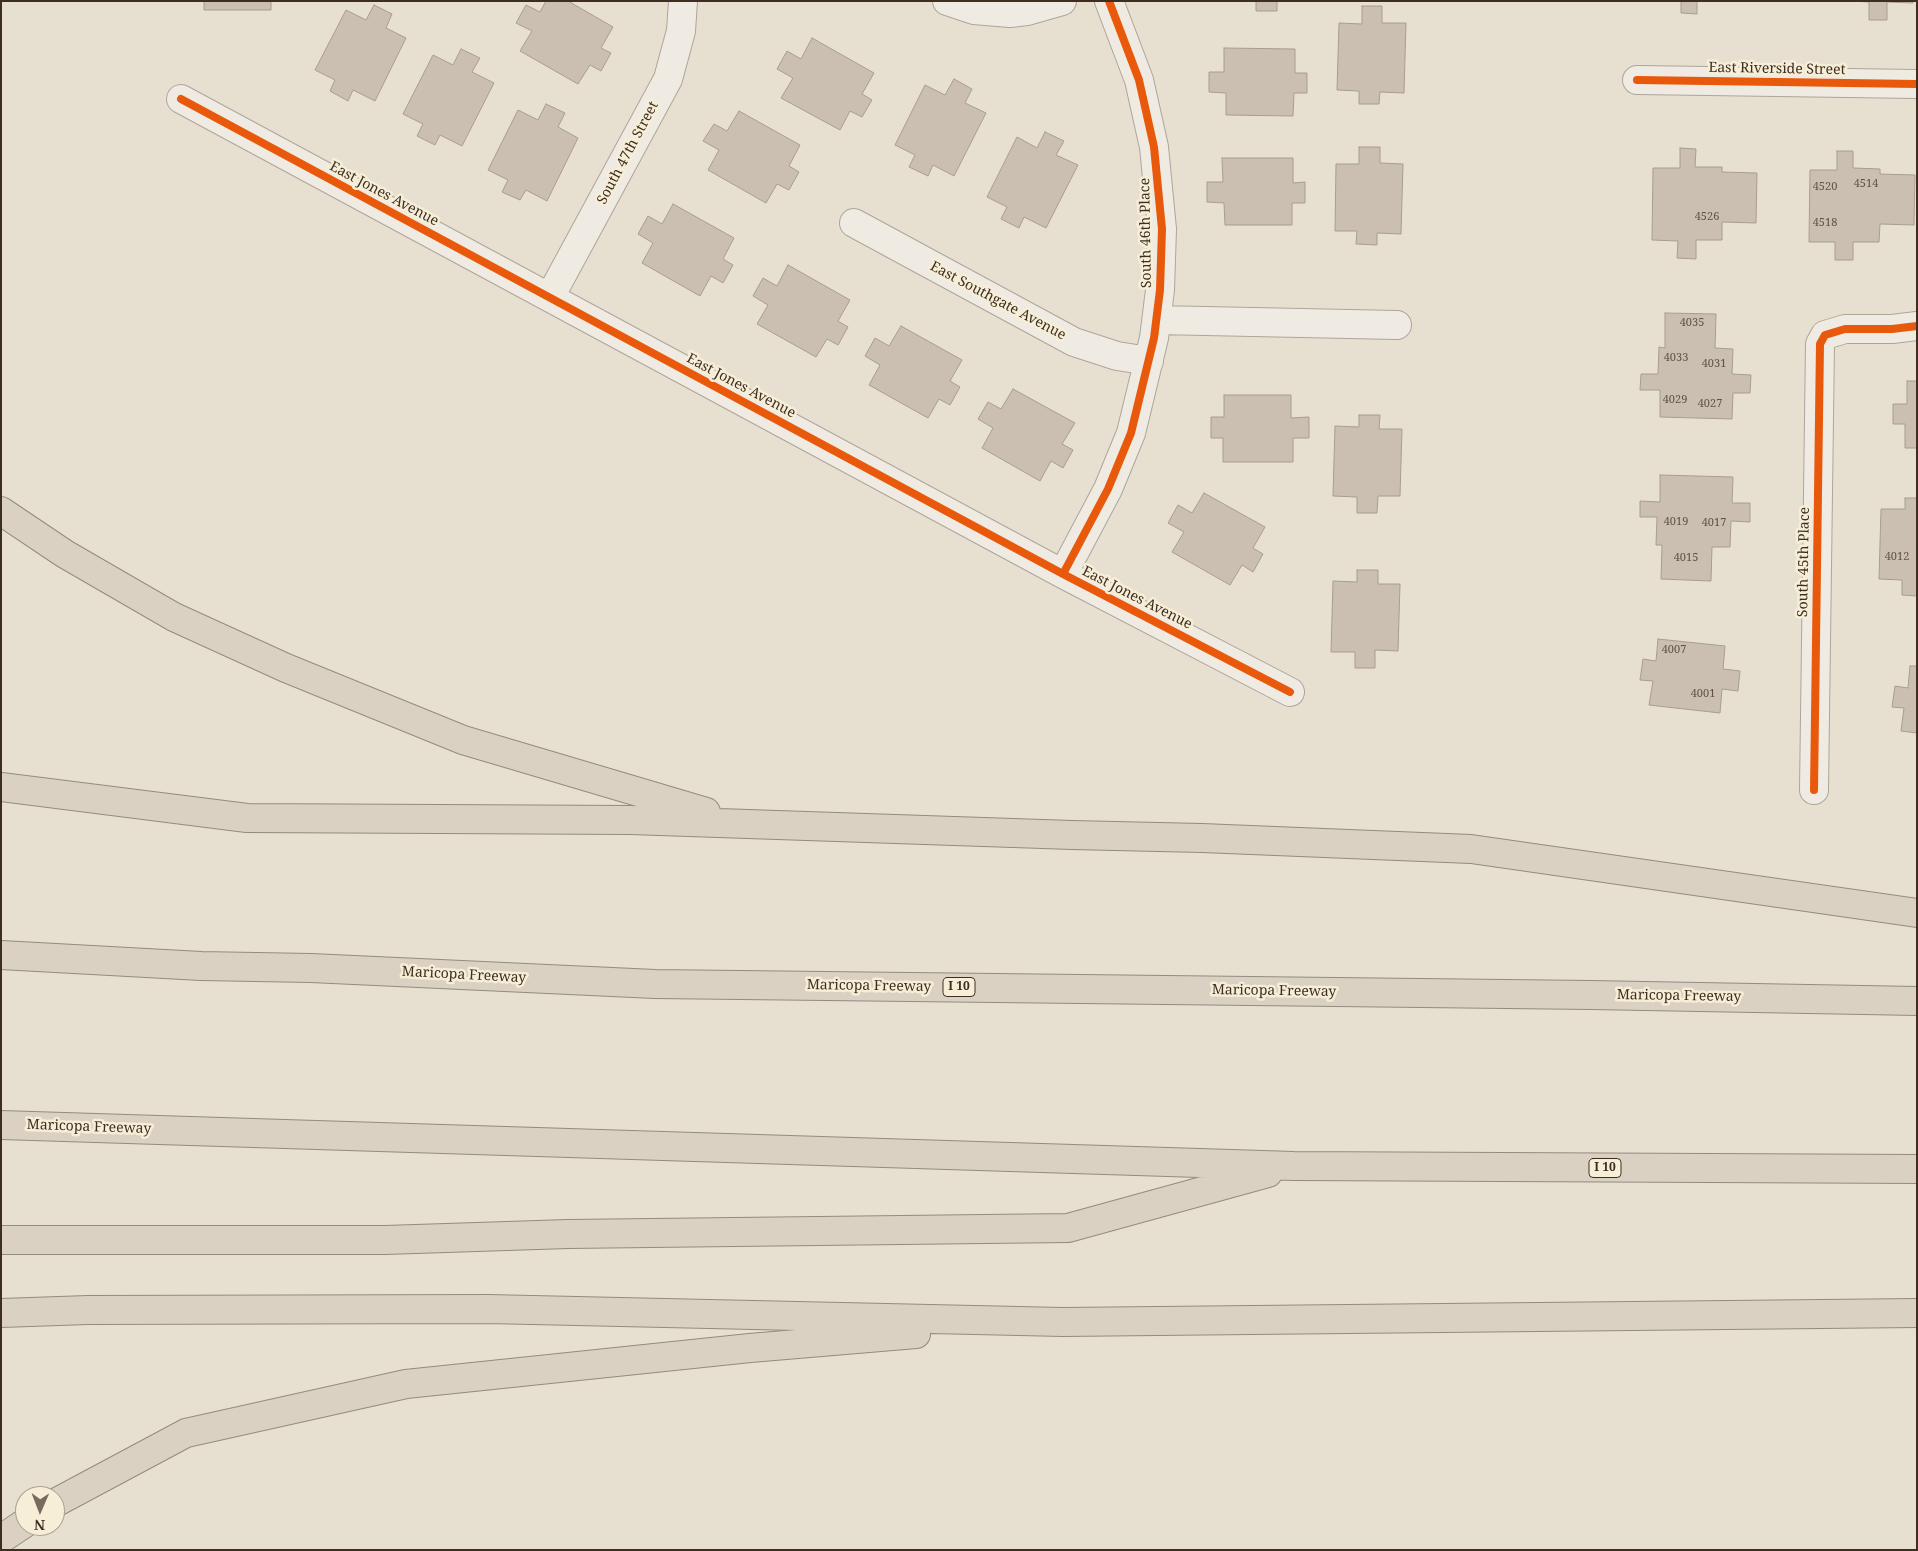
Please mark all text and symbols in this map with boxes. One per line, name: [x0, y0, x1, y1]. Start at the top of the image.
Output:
street label: East Riverside Street: [1708, 59, 1846, 79]
street label: South 47th Street: [594, 99, 662, 207]
street label: East Jones Avenue: [327, 158, 441, 230]
house number: 4514: [1854, 177, 1878, 191]
street label: South 46th Place: [1137, 178, 1155, 288]
house number: 4520: [1813, 180, 1837, 194]
house number: 4526: [1695, 210, 1719, 224]
house number: 4518: [1813, 216, 1837, 230]
street label: East Southgate Avenue: [927, 258, 1069, 344]
house number: 4035: [1680, 316, 1704, 330]
street label: East Jones Avenue: [684, 350, 798, 422]
house number: 4033: [1664, 351, 1688, 365]
house number: 4031: [1702, 357, 1726, 371]
house number: 4029: [1663, 393, 1687, 407]
house number: 4027: [1698, 397, 1722, 411]
street label: South 45th Place: [1795, 507, 1813, 617]
house number: 4019: [1664, 515, 1688, 529]
house number: 4017: [1702, 516, 1726, 530]
house number: 4012: [1885, 550, 1909, 564]
house number: 4015: [1674, 551, 1698, 565]
street label: East Jones Avenue: [1079, 563, 1195, 633]
house number: 4007: [1662, 643, 1686, 657]
house number: 4001: [1691, 687, 1715, 701]
street label: Maricopa Freeway: [401, 963, 527, 987]
street label: Maricopa Freeway: [807, 977, 931, 995]
road number: I 10: [943, 978, 975, 996]
street label: Maricopa Freeway: [1212, 982, 1336, 1000]
street label: Maricopa Freeway: [1617, 987, 1741, 1005]
street label: Maricopa Freeway: [26, 1116, 152, 1138]
road number: I 10: [1589, 1158, 1621, 1178]
north arrow: [15, 1486, 65, 1536]
text: N: [34, 1516, 45, 1535]

